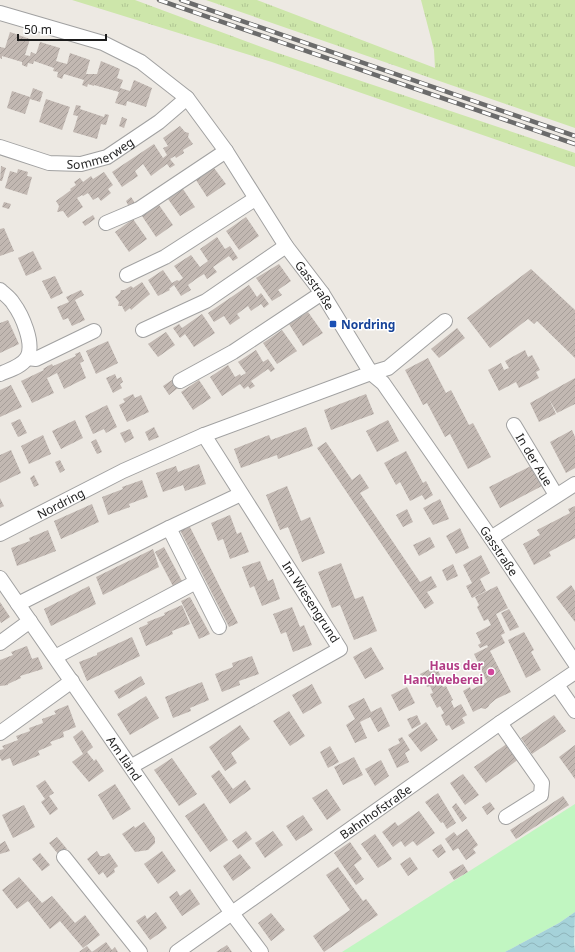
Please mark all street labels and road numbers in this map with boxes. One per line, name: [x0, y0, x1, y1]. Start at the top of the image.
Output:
street label: Sommerweg: [66, 133, 137, 172]
street label: Gasstraße: [291, 257, 339, 313]
street label: In der Aue: [512, 430, 557, 489]
street label: Nordring: [34, 484, 87, 522]
street label: Gasstraße: [476, 522, 523, 579]
street label: Im Wiesengrund: [278, 558, 344, 646]
street label: Am Iländ: [103, 732, 146, 784]
street label: Bahnhofstraße: [336, 780, 415, 843]

